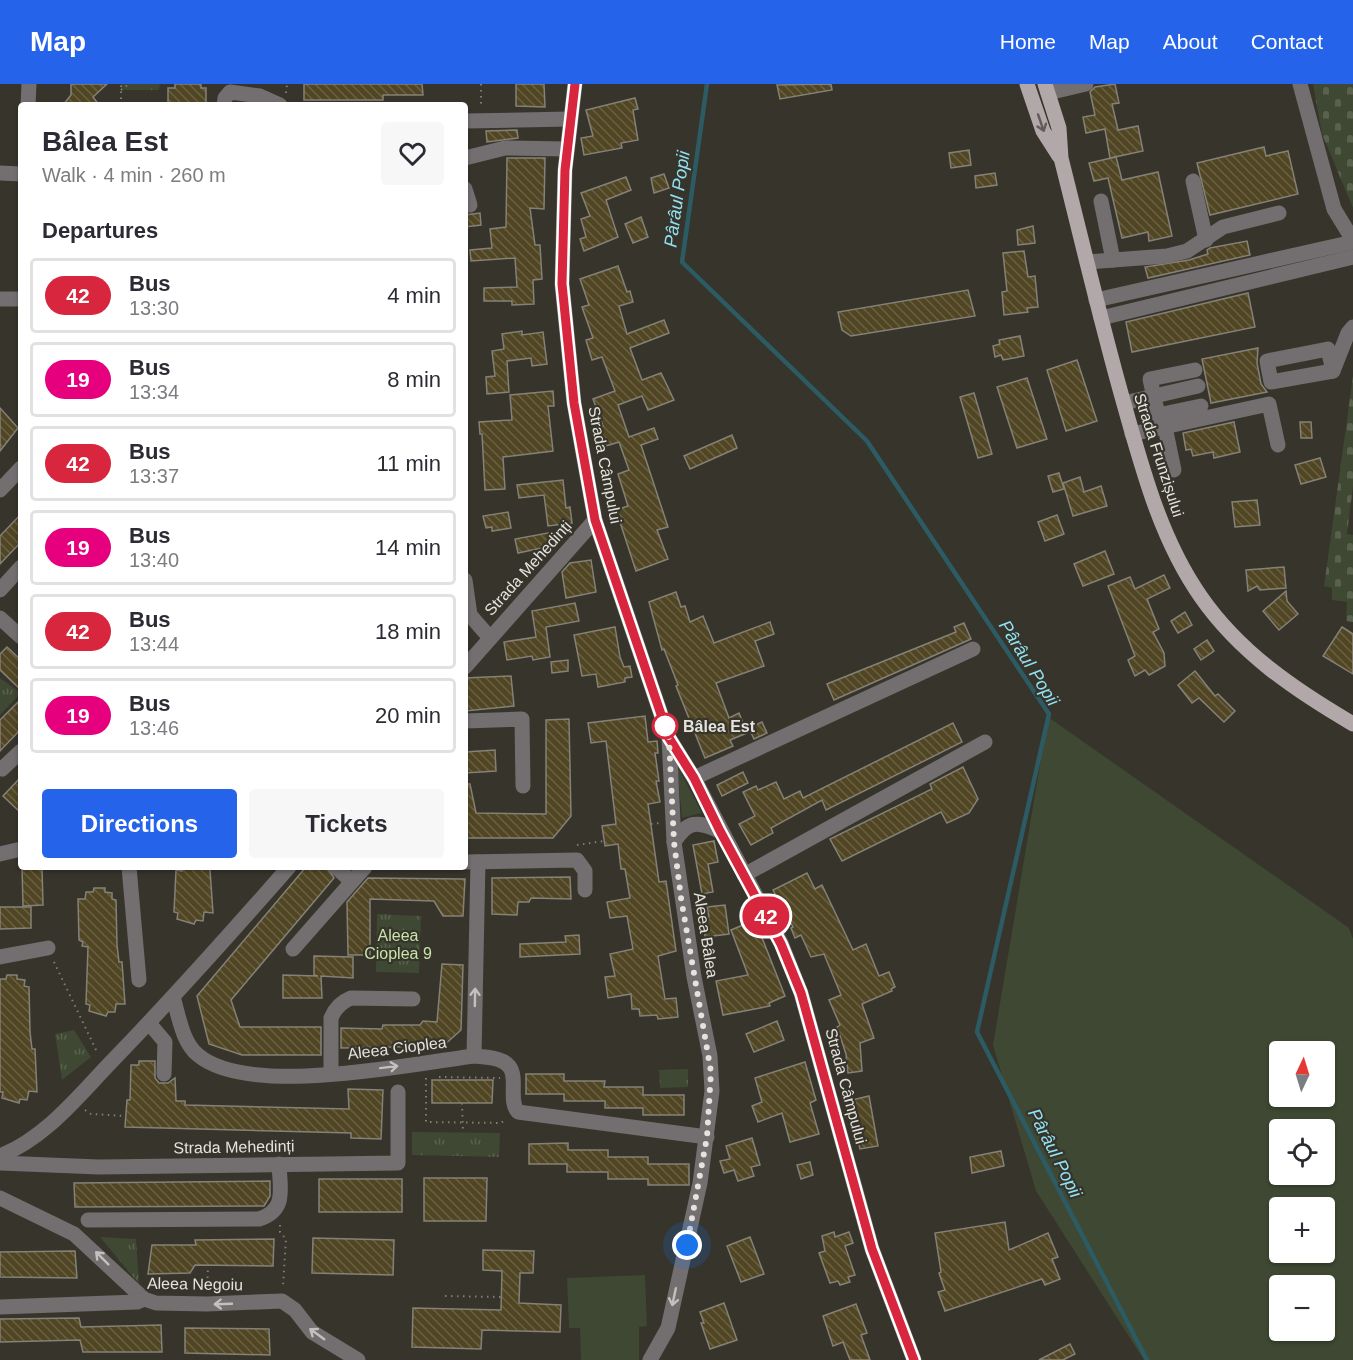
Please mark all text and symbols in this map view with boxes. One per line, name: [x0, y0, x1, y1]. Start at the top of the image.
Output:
text: Map: [30, 26, 86, 57]
text: Home: [1000, 30, 1056, 53]
text: Map: [1089, 30, 1130, 53]
text: About: [1163, 30, 1218, 53]
text: Contact: [1251, 30, 1323, 53]
one-way arrow: [1036, 113, 1047, 132]
button: heart: [381, 122, 444, 185]
text: Bâlea Est: [42, 126, 168, 157]
water label: Pârâul Popii: [660, 149, 694, 248]
text: Walk · 4 min · 260 m: [42, 164, 226, 186]
text: Departures: [42, 218, 158, 243]
text: Bus: [129, 271, 171, 296]
text: 4 min: [387, 283, 441, 308]
text: 42: [66, 284, 90, 307]
text: 13:30: [129, 297, 179, 319]
text: Bus: [129, 355, 171, 380]
text: 8 min: [387, 367, 441, 392]
text: 19: [66, 368, 90, 391]
text: 13:34: [129, 381, 179, 403]
street label: Strada Frunzișului: [1131, 391, 1187, 519]
street label: Strada Câmpului: [585, 405, 625, 525]
text: Bus: [129, 439, 171, 464]
text: 11 min: [377, 451, 441, 476]
text: 42: [66, 452, 90, 475]
text: 13:37: [129, 465, 179, 487]
street label: Strada Mehedinți: [481, 517, 575, 619]
text: Bus: [129, 523, 171, 548]
text: 14 min: [375, 535, 441, 560]
text: 19: [66, 536, 90, 559]
text: 13:40: [129, 549, 179, 571]
text: Bus: [129, 607, 171, 632]
water label: Pârâul Popii: [995, 617, 1064, 710]
text: 18 min: [375, 619, 441, 644]
text: 42: [66, 620, 90, 643]
text: 13:44: [129, 633, 179, 655]
text: Bus: [129, 691, 171, 716]
text: 20 min: [375, 703, 441, 728]
text: 19: [66, 704, 90, 727]
marker: Bâlea Est: [652, 713, 678, 739]
text: 13:46: [129, 717, 179, 739]
place label: Bâlea Est: [683, 718, 756, 735]
button: Directions: [42, 789, 237, 858]
button: Tickets: [249, 789, 444, 858]
street label: Aleea Bâlea: [691, 891, 721, 979]
line badge: 42: [739, 896, 793, 936]
text: 42: [754, 905, 778, 928]
park label: Aleea Cioplea 9: [364, 927, 432, 962]
one-way arrow: [470, 988, 481, 1008]
street label: Strada Câmpului: [822, 1026, 870, 1146]
street label: Aleea Cioplea: [347, 1033, 448, 1063]
north arrow: [1269, 1041, 1335, 1107]
map controls: [1269, 1041, 1335, 1341]
one-way arrow: [379, 1061, 399, 1072]
water label: Pârâul Popii: [1024, 1105, 1086, 1202]
button: locate: [1269, 1119, 1335, 1185]
street label: Strada Mehedinți: [173, 1137, 295, 1157]
button: +: [1269, 1197, 1335, 1263]
your location: [672, 1230, 702, 1260]
one-way arrow: [95, 1251, 109, 1266]
street label: Aleea Negoiu: [147, 1275, 243, 1293]
button: −: [1269, 1275, 1335, 1341]
one-way arrow: [668, 1287, 680, 1306]
one-way arrow: [214, 1298, 234, 1309]
one-way arrow: [309, 1328, 325, 1341]

